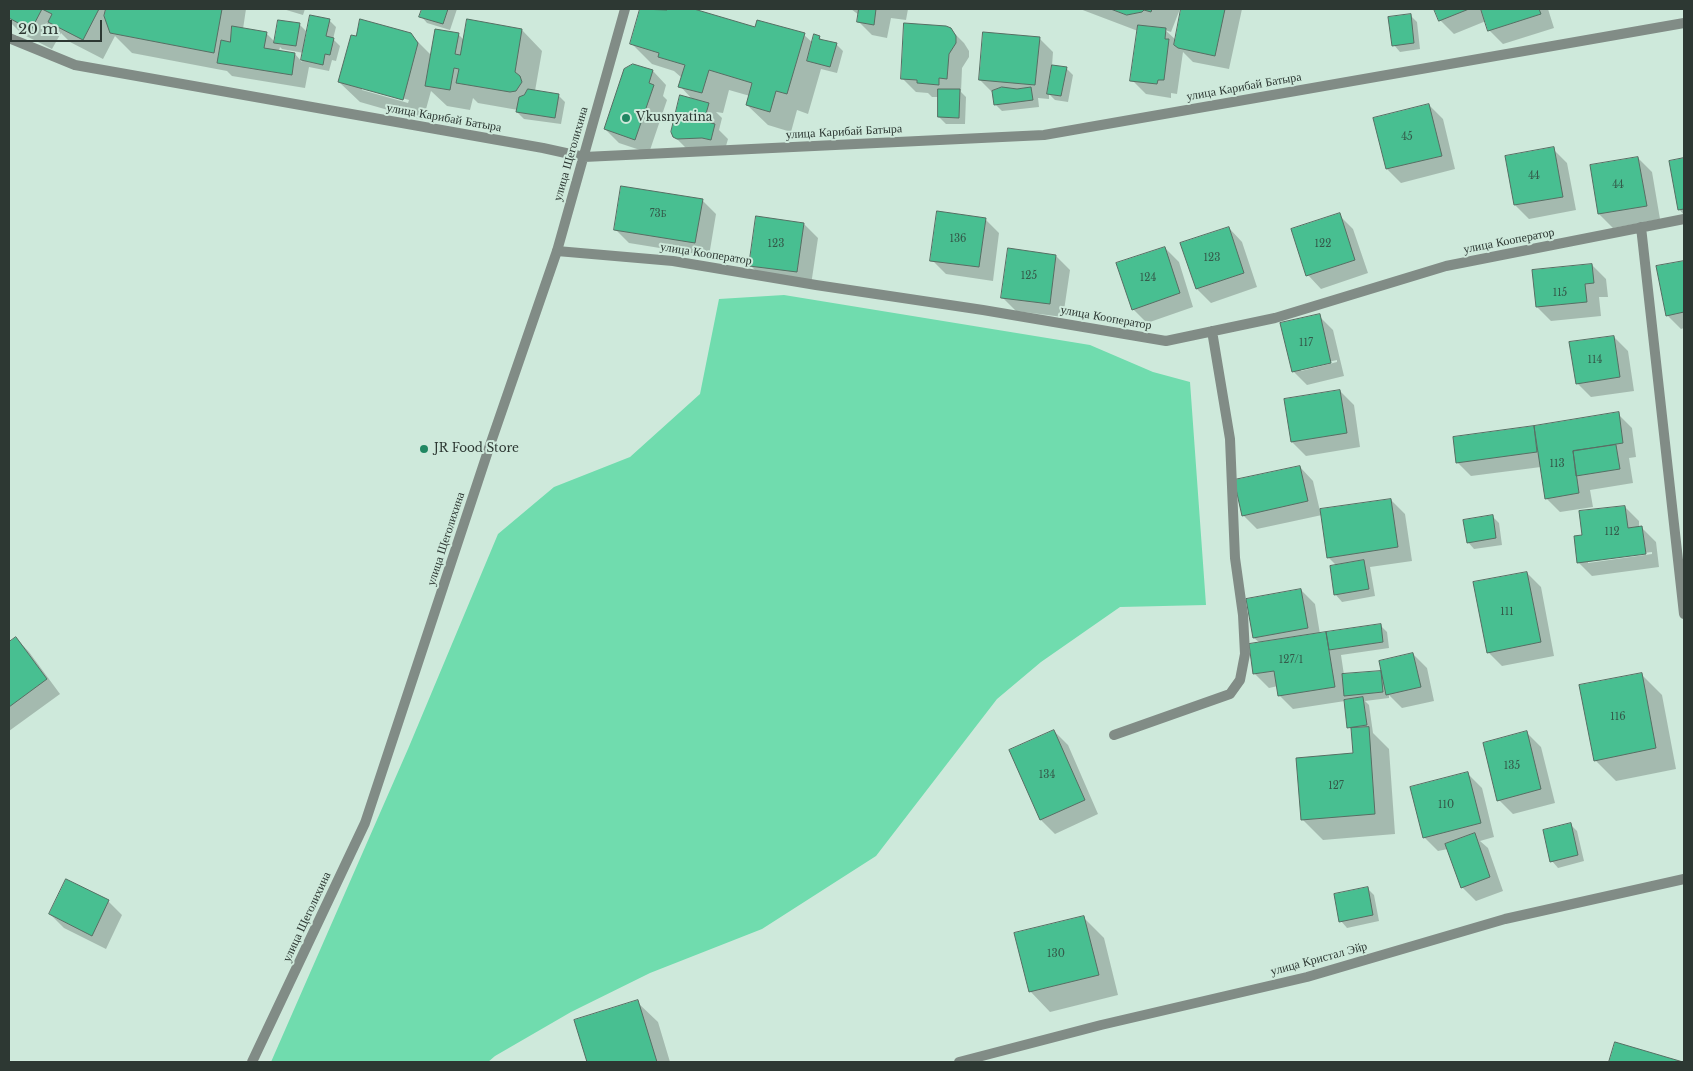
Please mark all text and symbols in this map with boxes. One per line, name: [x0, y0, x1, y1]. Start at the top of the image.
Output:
scale bar: [12, 10, 105, 42]
text: 20 m: [18, 19, 58, 38]
street label: улица Карибай Батыра: [1185, 70, 1303, 104]
street label: улица Карибай Батыра: [385, 101, 503, 135]
street label: улица Щеголихина: [551, 105, 591, 203]
place label: Vkusnyatina: [636, 111, 712, 125]
marker: Vkusnyatina: [620, 112, 632, 124]
street label: улица Карибай Батыра: [785, 122, 903, 142]
house number: 45: [1401, 131, 1413, 143]
house number: 44: [1528, 170, 1540, 182]
house number: 44: [1612, 179, 1624, 191]
house number: 73Б: [650, 208, 666, 220]
street label: улица Кооператор: [1462, 225, 1556, 257]
house number: 136: [949, 233, 967, 245]
house number: 123: [768, 238, 784, 250]
house number: 122: [1315, 238, 1331, 250]
street label: улица Кооператор: [659, 240, 753, 268]
house number: 123: [1204, 252, 1220, 264]
house number: 125: [1021, 270, 1037, 282]
house number: 124: [1140, 272, 1156, 284]
house number: 115: [1553, 287, 1567, 299]
street label: улица Кооператор: [1059, 303, 1153, 333]
house number: 117: [1299, 337, 1313, 349]
house number: 114: [1588, 354, 1602, 366]
place label: JR Food Store: [434, 442, 519, 456]
marker: JR Food Store: [418, 443, 430, 455]
house number: 113: [1549, 458, 1565, 470]
street label: улица Щеголихина: [424, 490, 468, 588]
house number: 112: [1604, 526, 1620, 538]
house number: 111: [1500, 606, 1514, 618]
house number: 127/1: [1279, 654, 1303, 666]
house number: 116: [1610, 711, 1626, 723]
house number: 135: [1504, 760, 1520, 772]
house number: 134: [1039, 769, 1055, 781]
house number: 127: [1328, 780, 1344, 792]
house number: 110: [1438, 799, 1454, 811]
street label: улица Щеголихина: [280, 870, 334, 964]
street label: улица Кристал Эйр: [1269, 939, 1369, 979]
house number: 130: [1047, 948, 1065, 960]

